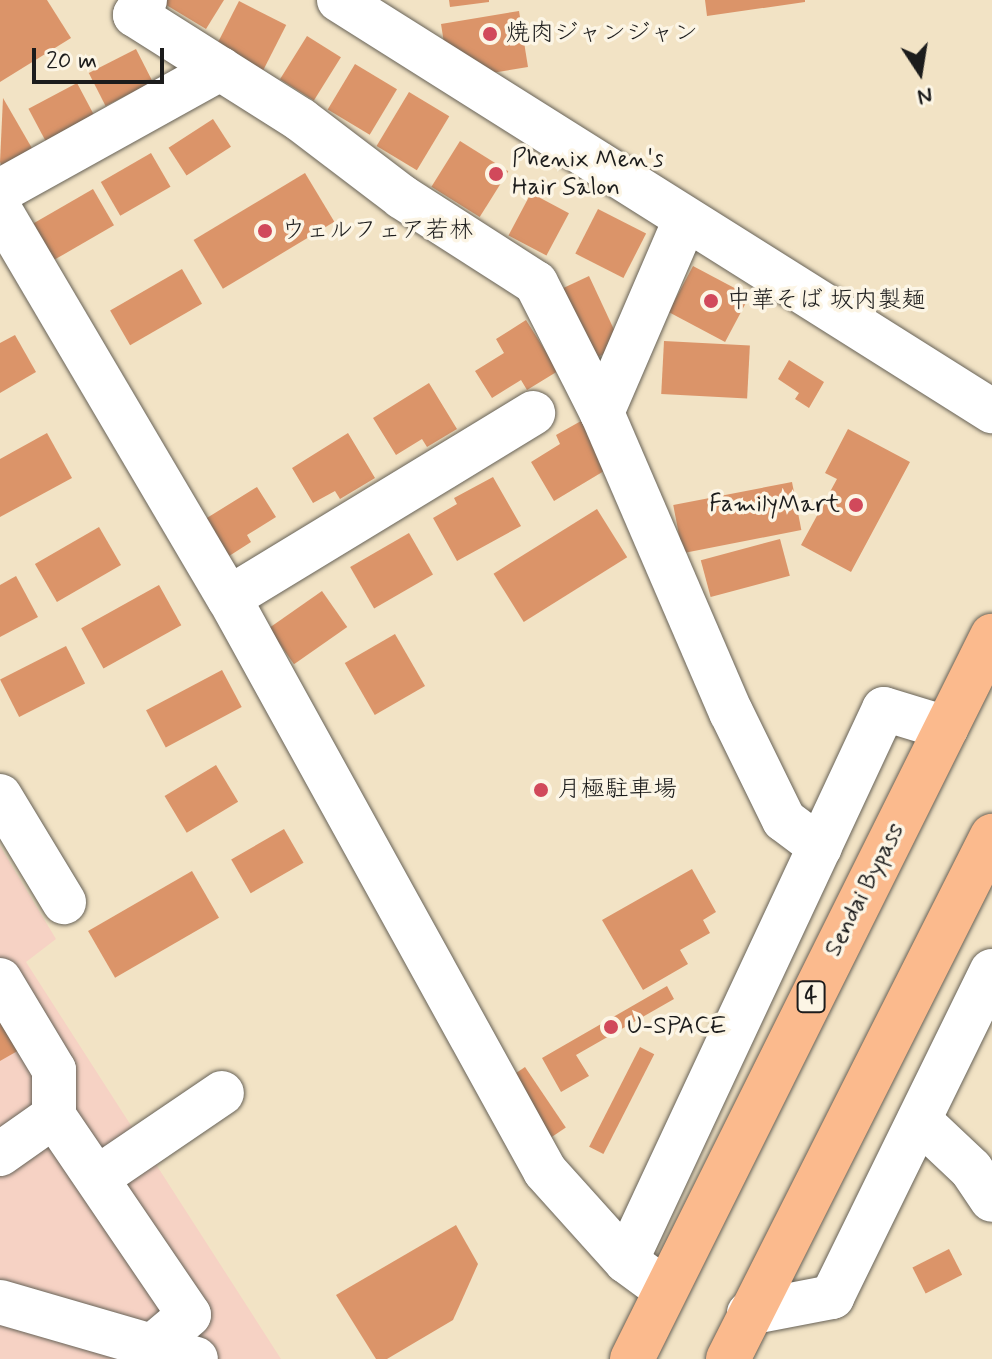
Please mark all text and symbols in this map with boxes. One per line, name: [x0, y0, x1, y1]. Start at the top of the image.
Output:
place label: 焼肉ジャンジャン: [506, 20, 698, 48]
marker: 焼肉ジャンジャン: [481, 25, 499, 43]
scale bar: [36, 32, 168, 82]
north arrow: [880, 32, 960, 112]
text: 20 m: [46, 46, 97, 77]
text: N: [915, 80, 935, 111]
place label: Phenix Men's Hair Salon: [512, 146, 657, 202]
marker: Phenix Men's Hair Salon: [487, 165, 505, 183]
place label: ウェルフェア若林: [281, 217, 473, 245]
marker: ウェルフェア若林: [256, 222, 274, 240]
place label: 中華そば 坂内製麺: [727, 287, 925, 315]
marker: 中華そば 坂内製麺: [702, 292, 720, 310]
place label: FamilyMart: [709, 491, 840, 519]
marker: FamilyMart: [847, 496, 865, 514]
place label: 月極駐車場: [557, 776, 677, 804]
marker: 月極駐車場: [532, 781, 550, 799]
street label: Sendai Bypass: [819, 819, 911, 961]
road number: 4: [795, 979, 827, 1015]
place label: U-SPACE: [627, 1013, 727, 1041]
marker: U-SPACE: [602, 1018, 620, 1036]

